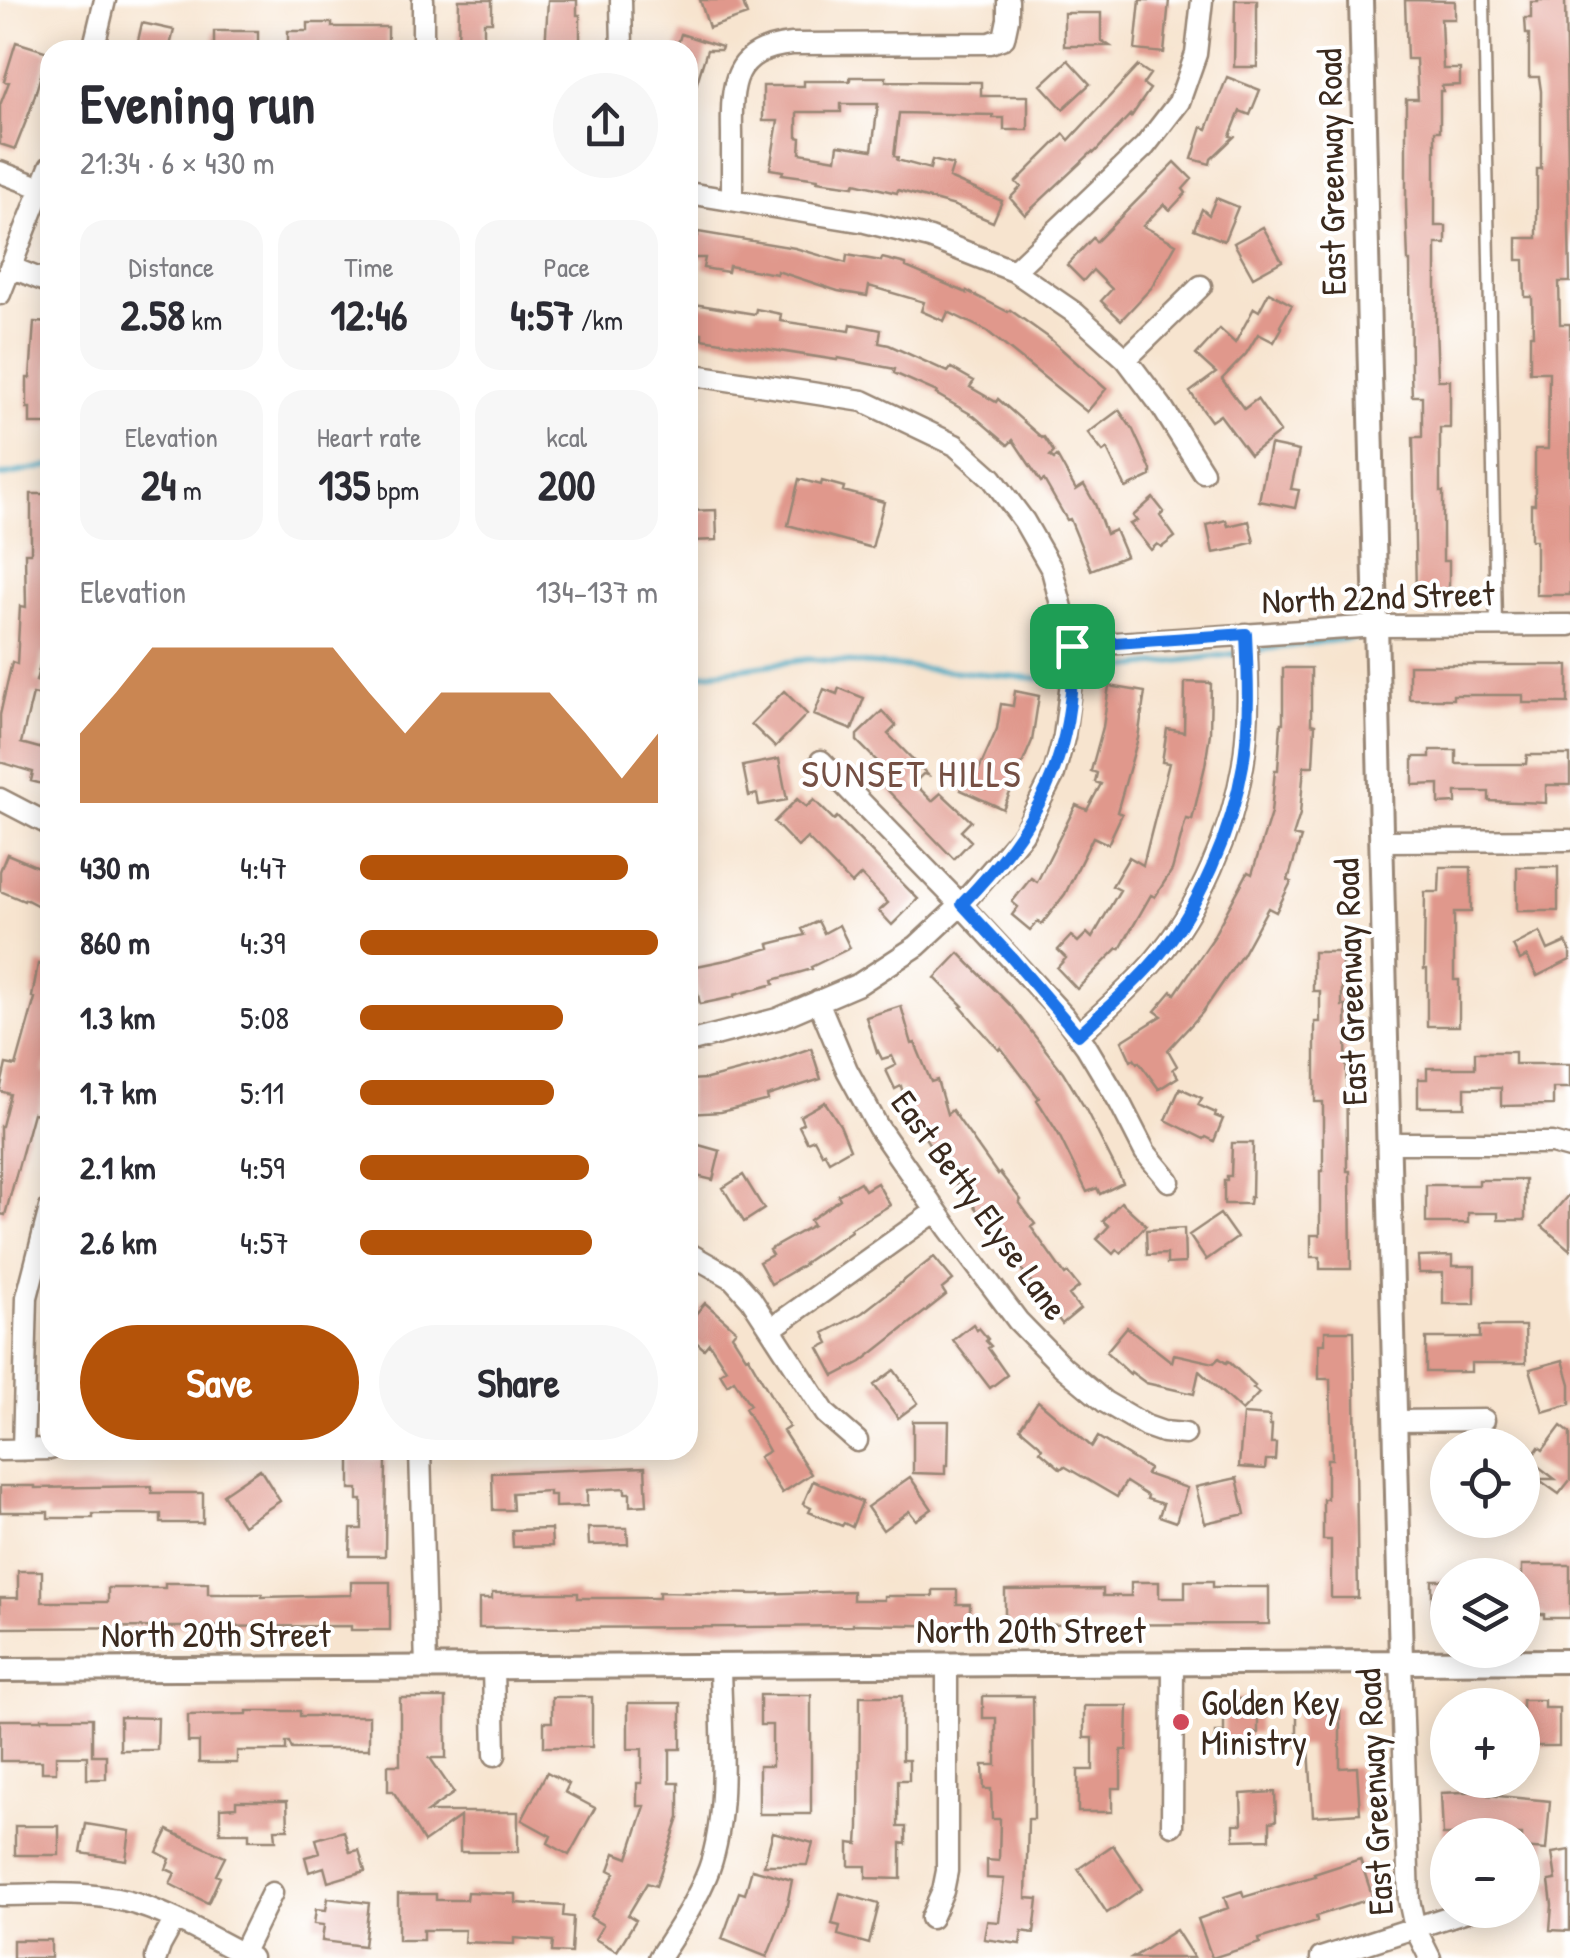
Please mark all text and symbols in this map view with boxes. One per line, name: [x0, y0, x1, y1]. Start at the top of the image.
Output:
street label: East Greenway Road: [1305, 48, 1357, 296]
text: Evening run: [80, 66, 315, 140]
button: share: [553, 73, 658, 178]
text: 21:34 · 6 × 430 m: [80, 141, 274, 184]
text: Distance: [129, 248, 214, 286]
text: Time: [344, 248, 394, 286]
text: Pace: [543, 248, 590, 286]
text: 2.58: [120, 286, 185, 343]
text: 12:46: [330, 286, 408, 343]
text: 4:57: [510, 286, 574, 343]
text: km: [185, 301, 222, 339]
text: /km: [574, 301, 623, 339]
text: Elevation: [125, 418, 218, 456]
text: Heart rate: [317, 418, 421, 456]
text: kcal: [546, 418, 587, 456]
text: 24: [141, 456, 176, 513]
text: 135: [319, 456, 370, 513]
text: 200: [538, 456, 595, 513]
text: m: [176, 471, 202, 509]
text: bpm: [370, 471, 419, 509]
street label: North 22nd Street: [1261, 569, 1496, 625]
text: Elevation: [80, 570, 186, 613]
text: 134–137 m: [536, 570, 658, 613]
pin: [1030, 604, 1115, 689]
icon: arrive: [1045, 619, 1100, 674]
district label: SUNSET HILLS: [801, 747, 1023, 799]
text: 430 m: [80, 846, 150, 889]
text: 4:47: [240, 846, 287, 889]
street label: East Greenway Road: [1322, 858, 1378, 1106]
text: 860 m: [80, 921, 150, 964]
text: 4:39: [240, 921, 286, 964]
text: 1.3 km: [80, 996, 155, 1039]
text: 5:08: [240, 996, 289, 1039]
text: 1.7 km: [80, 1071, 157, 1114]
text: 5:11: [240, 1071, 284, 1114]
street label: East Betty Elyse Lane: [881, 1081, 1079, 1329]
text: 2.1 km: [80, 1146, 156, 1189]
text: 4:59: [240, 1146, 285, 1189]
text: 2.6 km: [80, 1221, 157, 1264]
text: 4:57: [240, 1221, 289, 1264]
button: Save: [80, 1325, 359, 1440]
button: Share: [379, 1325, 658, 1440]
map controls: [1430, 1428, 1540, 1928]
button: locate: [1430, 1428, 1540, 1538]
button: layers: [1430, 1558, 1540, 1668]
street label: North 20th Street: [916, 1607, 1147, 1654]
street label: North 20th Street: [101, 1611, 332, 1658]
street label: East Greenway Road: [1344, 1668, 1404, 1916]
place label: Golden Key Ministry: [1201, 1679, 1340, 1766]
button: +: [1430, 1688, 1540, 1798]
marker: Golden Key Ministry: [1170, 1711, 1192, 1733]
button: −: [1430, 1818, 1540, 1928]

